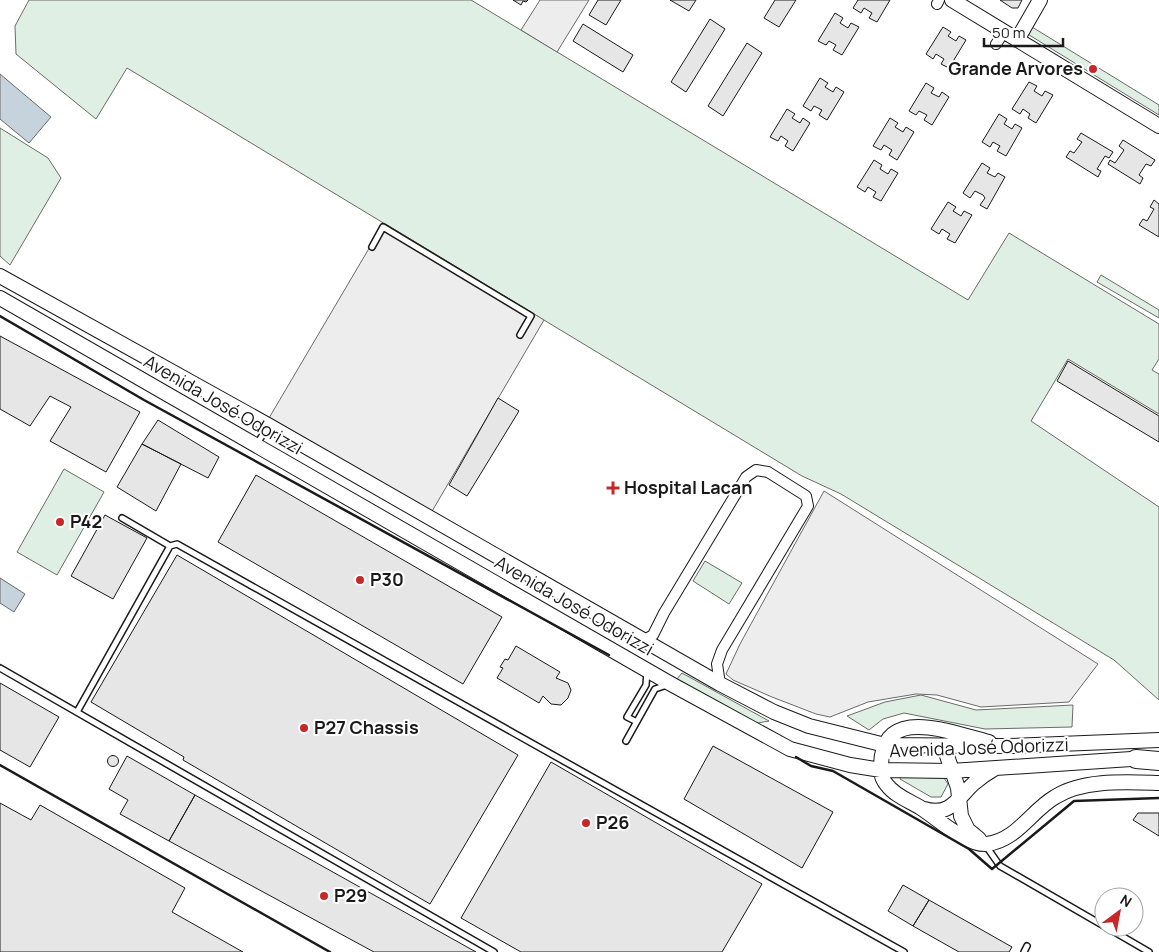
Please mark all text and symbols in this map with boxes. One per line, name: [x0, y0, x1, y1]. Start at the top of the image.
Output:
scale bar: [984, 15, 1063, 47]
text: 50 m: [992, 22, 1026, 43]
place label: Grande Arvores: [948, 56, 1083, 80]
marker: Grande Arvores: [1087, 63, 1099, 75]
street label: Avenida José Odorizzi: [140, 349, 307, 459]
place label: Hospital Lacan: [624, 475, 752, 499]
marker: Hospital Lacan: [606, 481, 620, 495]
place label: P42: [70, 509, 102, 533]
marker: P42: [54, 516, 66, 528]
street label: Avenida José Odorizzi: [491, 550, 658, 660]
place label: P30: [370, 567, 404, 591]
marker: P30: [354, 574, 366, 586]
place label: P27 Chassis: [314, 715, 419, 739]
marker: P27 Chassis: [298, 722, 310, 734]
street label: Avenida José Odorizzi: [889, 732, 1069, 762]
place label: P26: [596, 810, 629, 834]
marker: P26: [580, 817, 592, 829]
place label: P29: [334, 883, 367, 907]
north arrow: [1094, 887, 1144, 937]
marker: P29: [318, 890, 330, 902]
text: N: [1117, 890, 1135, 911]

